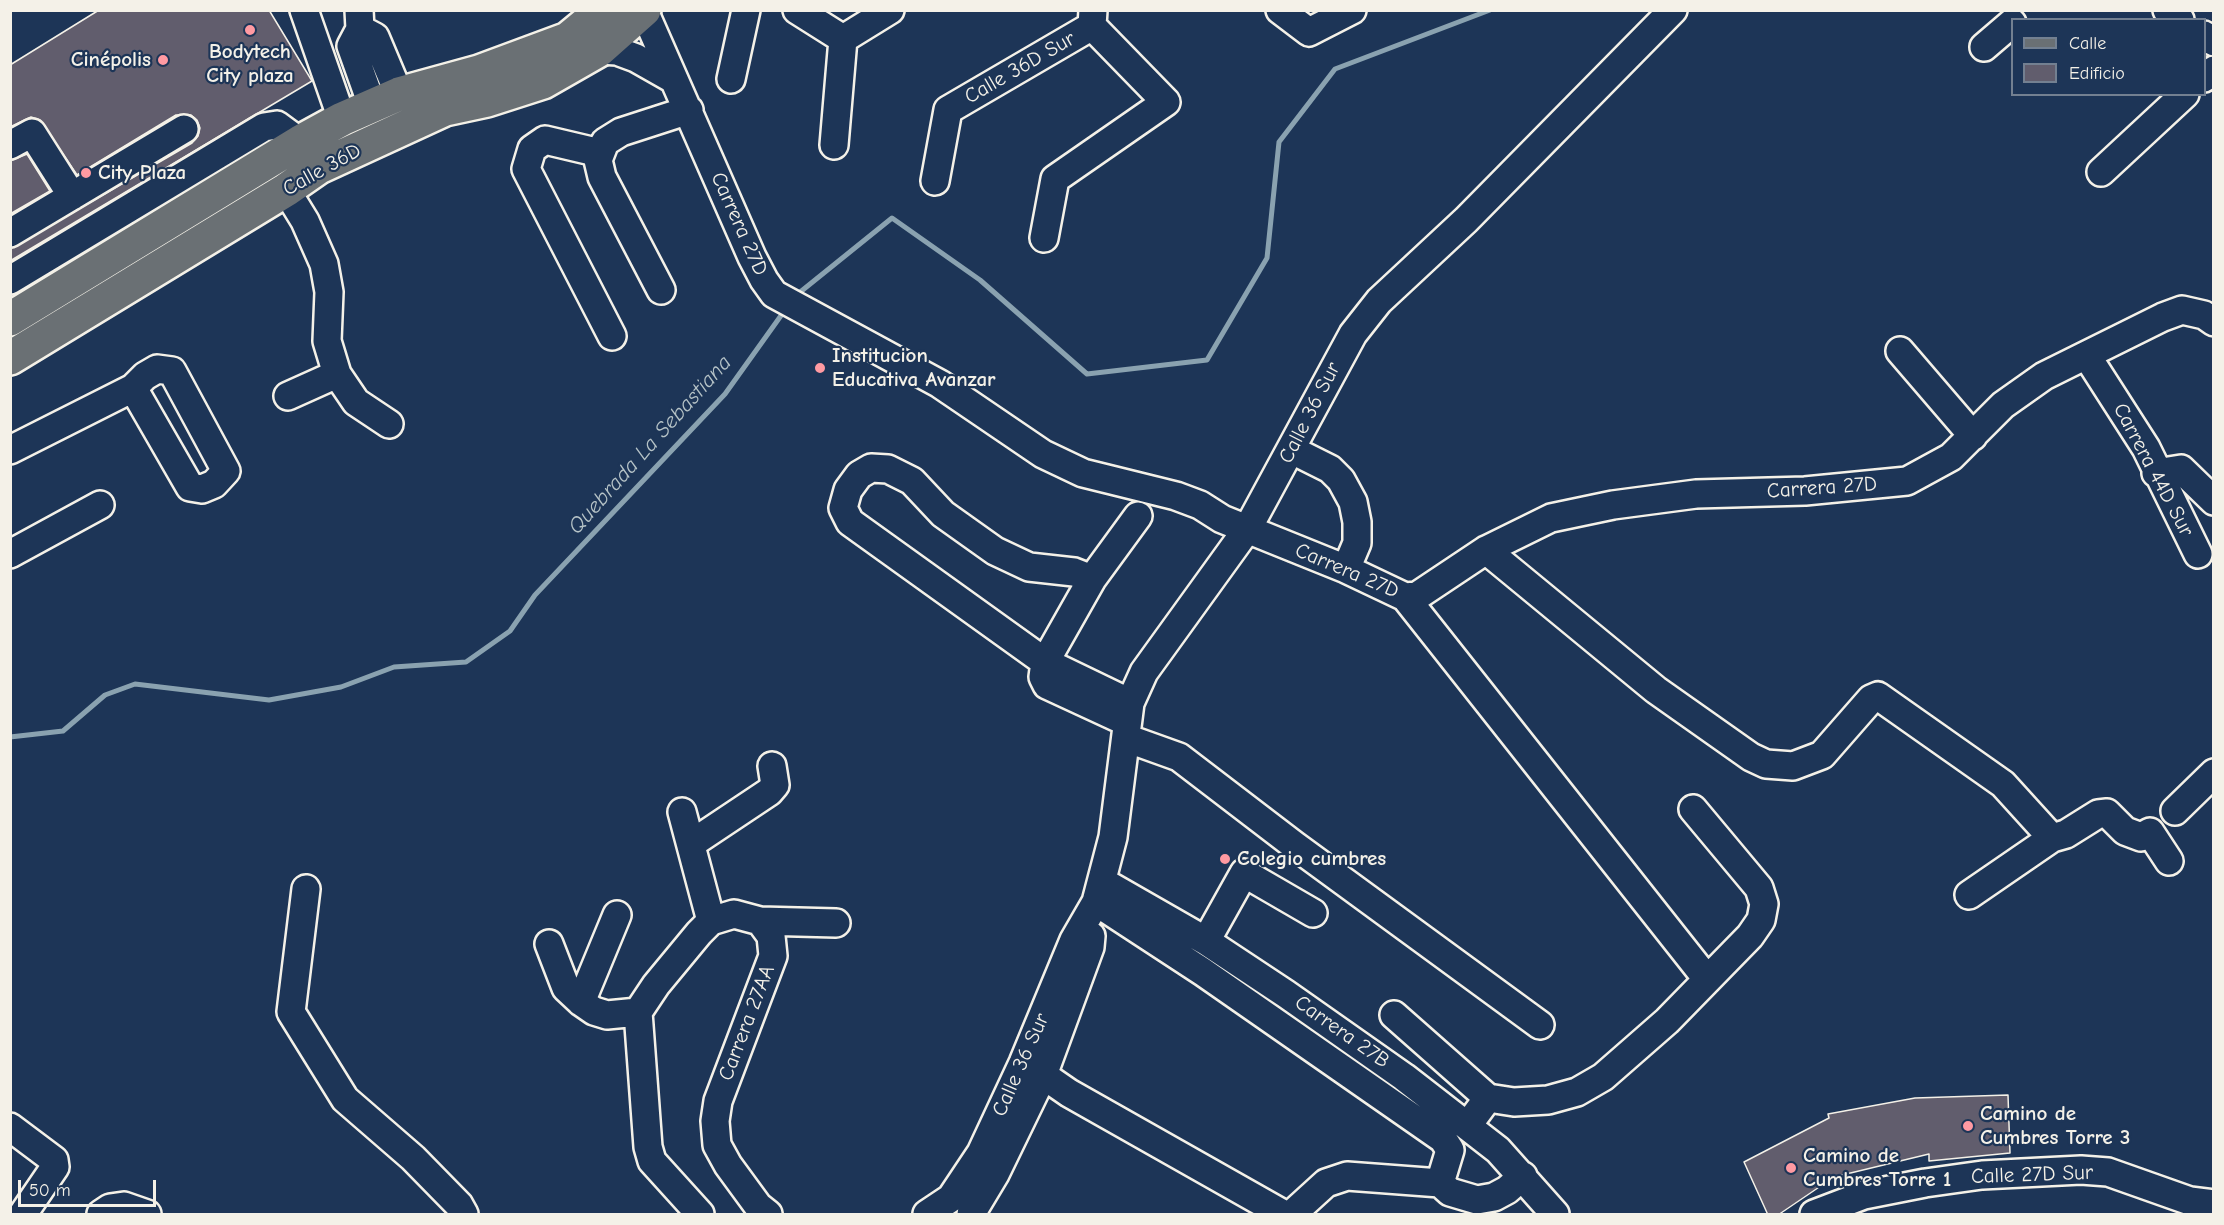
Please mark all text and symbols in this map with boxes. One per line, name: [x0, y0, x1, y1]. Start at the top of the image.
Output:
legend: [2011, 18, 2206, 96]
marker: Bodytech City plaza: [243, 23, 257, 37]
street label: Calle 36D Sur: [960, 26, 1080, 110]
text: Calle: [2069, 33, 2106, 54]
place label: Bodytech City plaza: [206, 39, 294, 89]
place label: Cinépolis: [71, 47, 151, 73]
marker: Cinépolis: [156, 53, 170, 67]
text: Edificio: [2069, 63, 2125, 84]
street label: Calle 36D: [278, 138, 366, 202]
place label: City Plaza: [98, 160, 186, 186]
marker: City Plaza: [79, 166, 93, 180]
street label: Carrera 27D: [705, 168, 773, 280]
place label: Institucion Educativa Avanzar: [832, 343, 996, 393]
water label: Quebrada La Sebastiana: [563, 350, 737, 540]
street label: Calle 36 Sur: [1274, 358, 1346, 468]
marker: Institucion Educativa Avanzar: [813, 361, 827, 375]
street label: Carrera 44D Sur: [2107, 399, 2199, 541]
street label: Carrera 27D: [1766, 472, 1878, 504]
street label: Carrera 27D: [1291, 538, 1403, 604]
place label: Colegio cumbres: [1237, 846, 1386, 872]
marker: Colegio cumbres: [1218, 852, 1232, 866]
street label: Carrera 27AA: [713, 962, 781, 1084]
street label: Carrera 27B: [1290, 990, 1394, 1074]
street label: Calle 36 Sur: [987, 1010, 1055, 1120]
place label: Camino de Cumbres Torre 3: [1980, 1101, 2130, 1151]
marker: Camino de Cumbres Torre 3: [1961, 1119, 1975, 1133]
place label: Camino de Cumbres Torre 1: [1803, 1143, 1951, 1193]
street label: Calle 27D Sur: [1970, 1160, 2094, 1190]
marker: Camino de Cumbres Torre 1: [1784, 1161, 1798, 1175]
scale bar: [21, 1168, 159, 1206]
text: 50 m: [29, 1180, 71, 1201]

